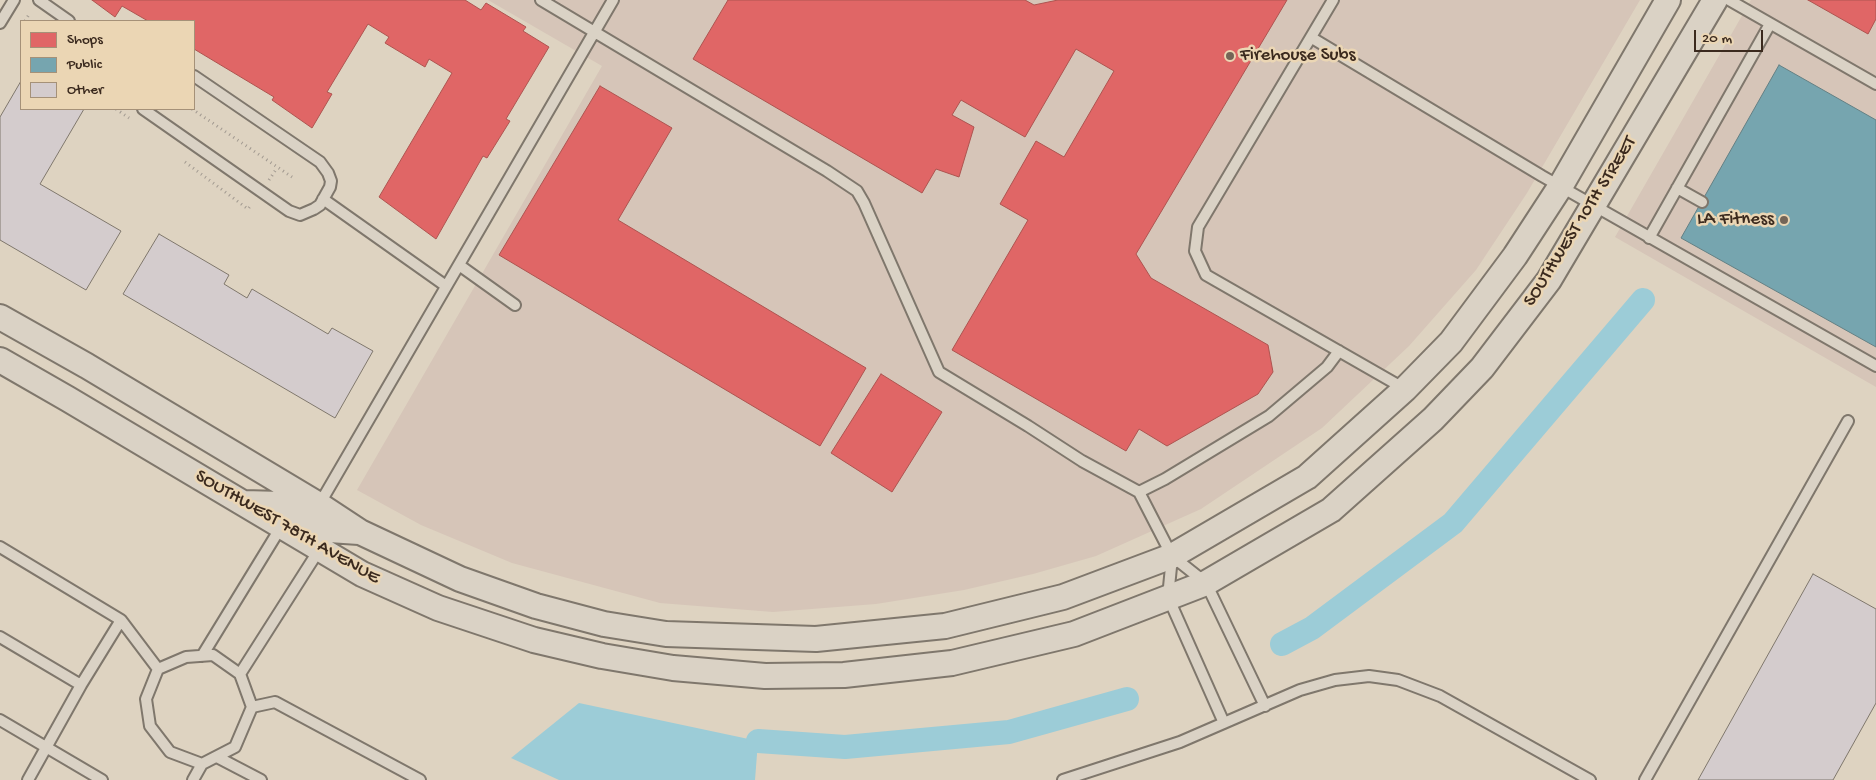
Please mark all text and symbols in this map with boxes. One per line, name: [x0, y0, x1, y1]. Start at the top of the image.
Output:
legend: [20, 20, 195, 110]
scale bar: [1696, 20, 1765, 52]
text: 20 m: [1702, 30, 1732, 48]
text: Shops: [67, 31, 103, 49]
place label: Firehouse Subs: [1240, 45, 1355, 67]
marker: Firehouse Subs: [1224, 50, 1236, 62]
text: Public: [67, 56, 102, 74]
text: Other: [67, 81, 103, 99]
street label: SOUTHWEST 10TH STREET: [1519, 133, 1643, 311]
place label: LA Fitness: [1697, 209, 1774, 231]
marker: LA Fitness: [1778, 214, 1790, 226]
street label: SOUTHWEST 78TH AVENUE: [190, 466, 384, 590]

